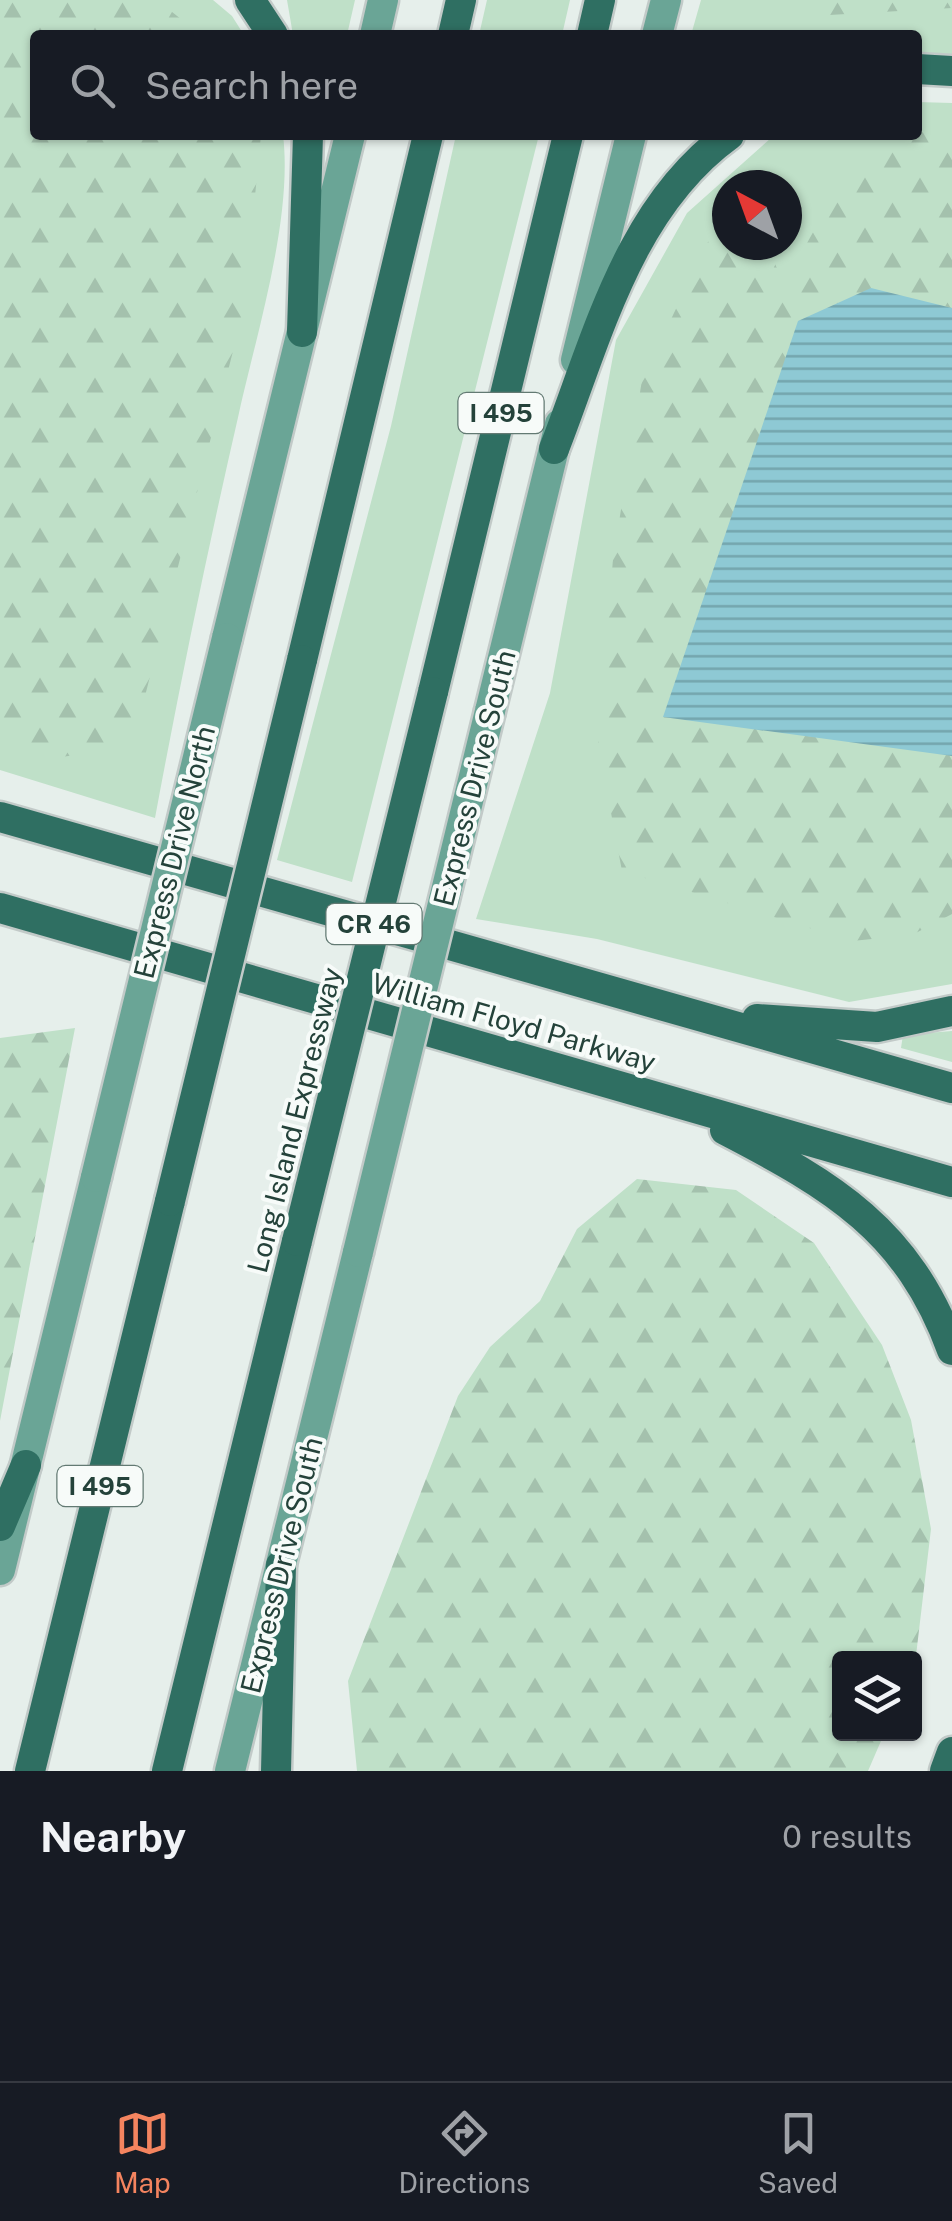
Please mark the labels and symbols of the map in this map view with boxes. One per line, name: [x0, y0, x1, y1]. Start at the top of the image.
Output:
north arrow: [712, 170, 802, 260]
road number: I 495: [458, 393, 544, 433]
street label: Express Drive South: [426, 647, 522, 909]
street label: Express Drive North: [127, 722, 221, 982]
road number: CR 46: [326, 904, 422, 944]
street label: Long Island Expressway: [240, 964, 348, 1276]
street label: William Floyd Parkway: [368, 966, 660, 1078]
street label: Express Drive South: [233, 1434, 329, 1696]
road number: I 495: [58, 1466, 142, 1506]

